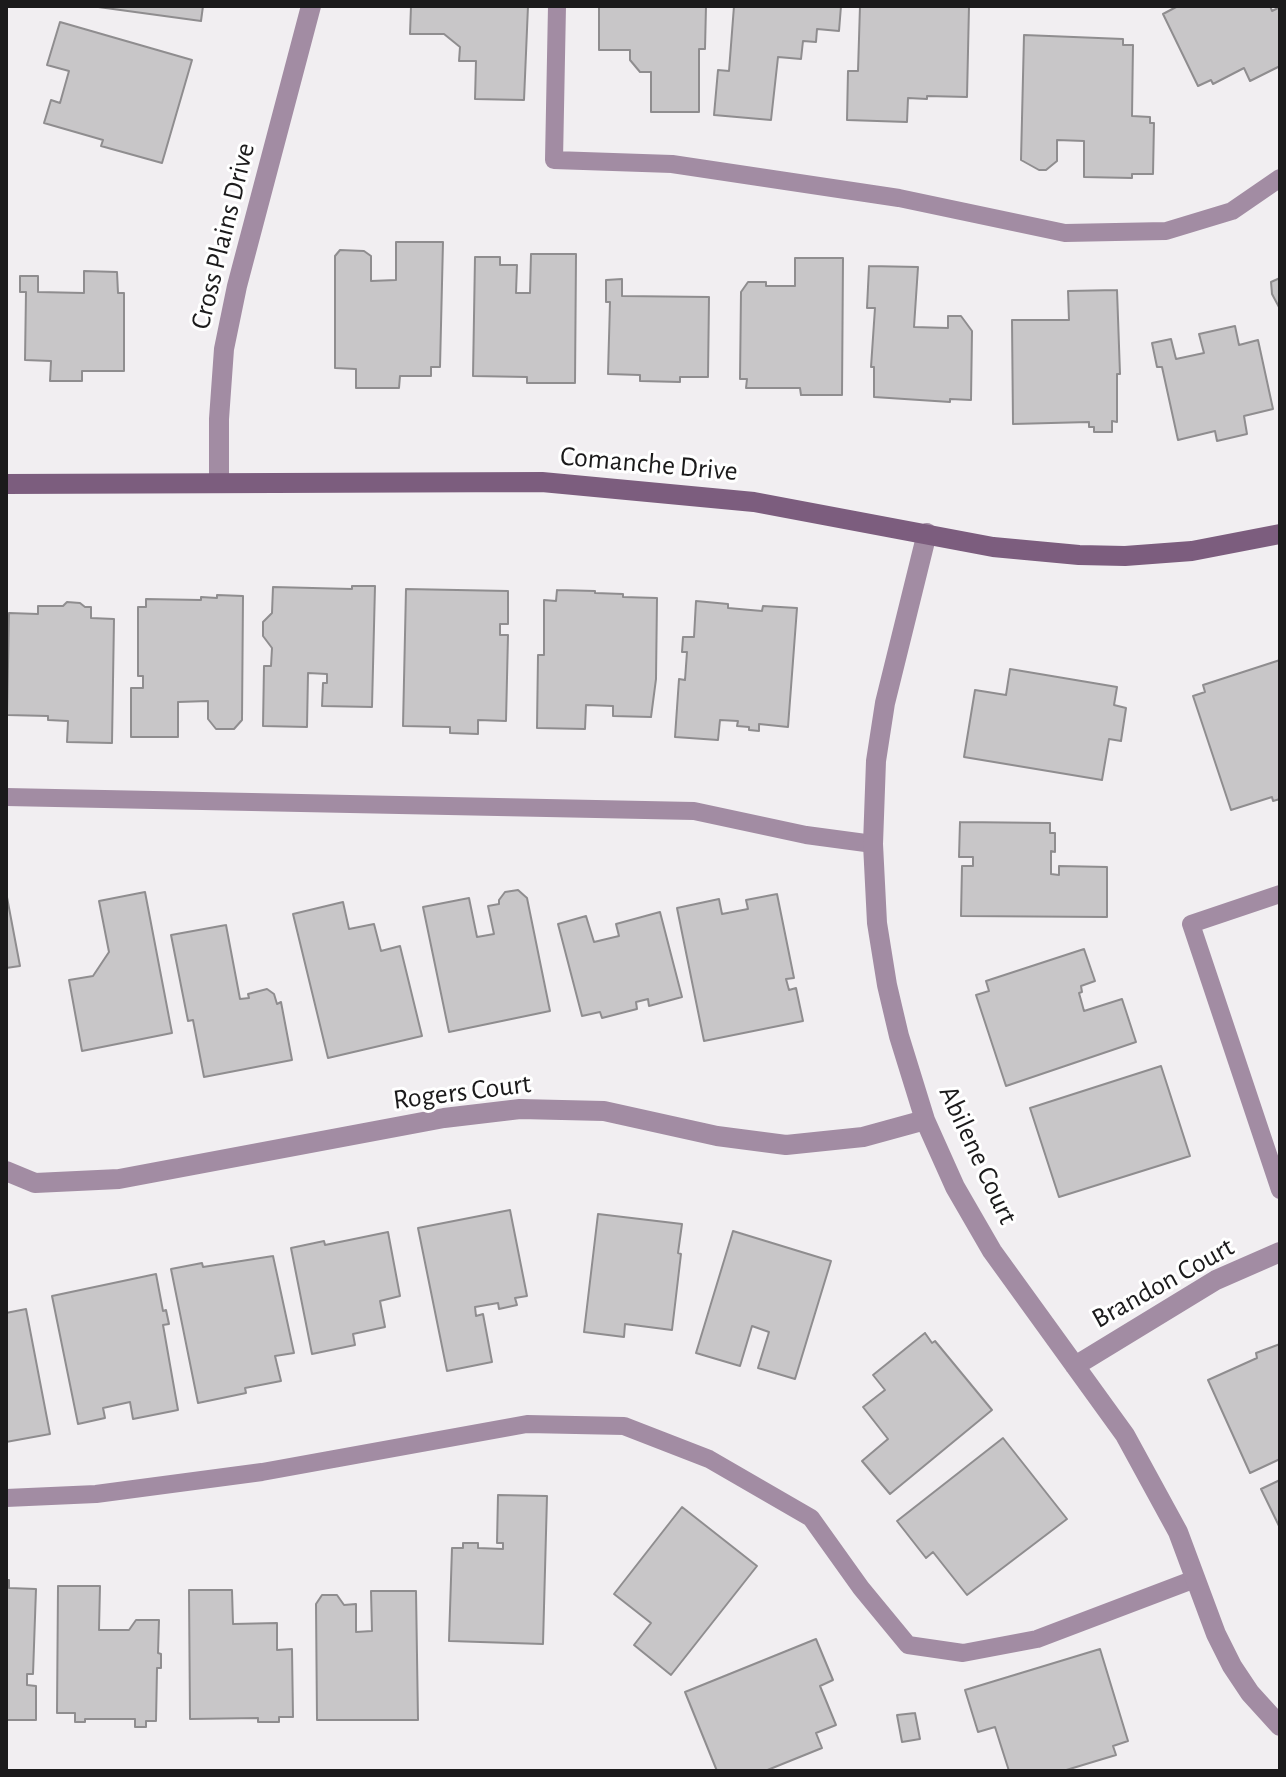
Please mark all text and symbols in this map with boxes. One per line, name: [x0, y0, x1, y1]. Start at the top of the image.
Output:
street label: Cross Plains Drive: [184, 139, 262, 333]
street label: Comanche Drive: [559, 440, 739, 488]
street label: Rogers Court: [391, 1067, 533, 1117]
street label: Abilene Court: [931, 1080, 1025, 1230]
street label: Brandon Court: [1086, 1230, 1240, 1336]

